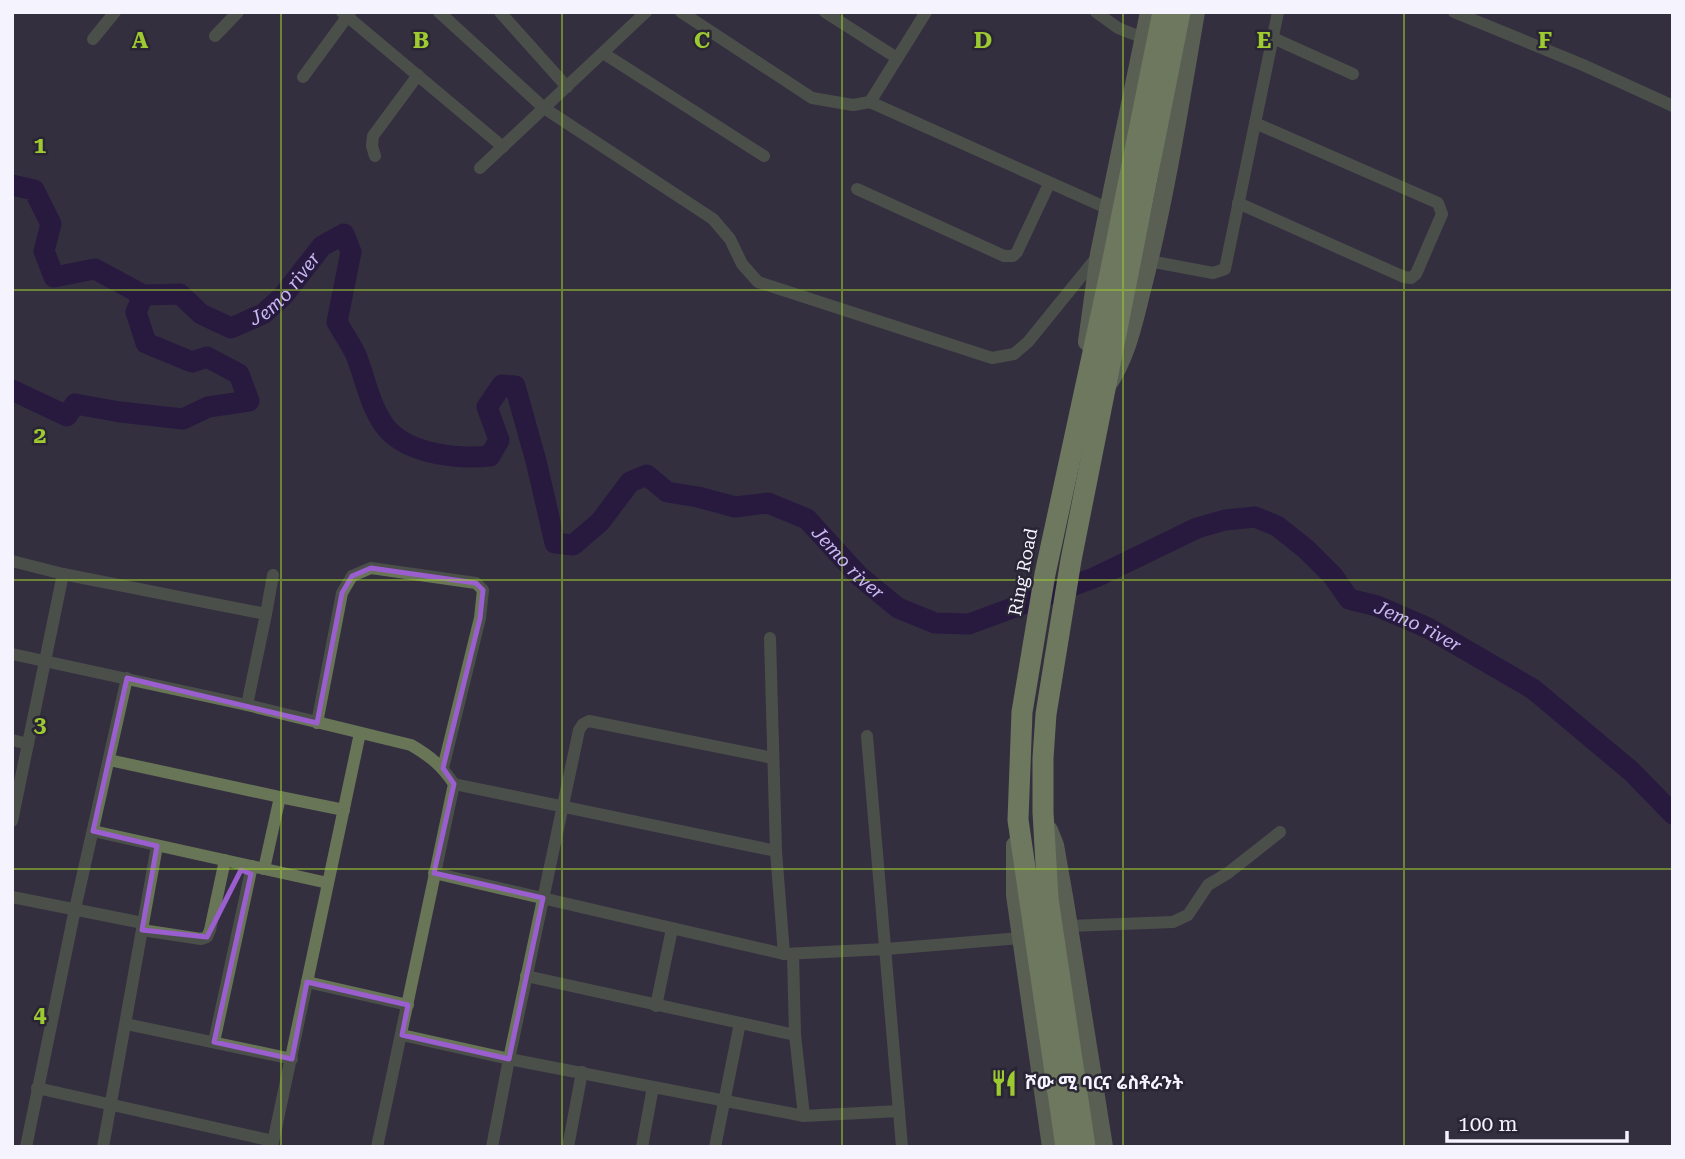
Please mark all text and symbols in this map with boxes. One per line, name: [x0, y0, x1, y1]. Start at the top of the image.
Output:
text: A: [132, 27, 149, 54]
text: B: [413, 27, 429, 54]
text: C: [694, 27, 710, 54]
text: D: [974, 27, 992, 54]
text: E: [1257, 27, 1271, 54]
text: F: [1538, 27, 1552, 54]
text: 1: [34, 132, 47, 159]
water label: Jemo river: [245, 247, 325, 331]
text: 2: [34, 422, 46, 449]
water label: Jemo river: [806, 521, 889, 604]
street label: Ring Road: [1004, 526, 1041, 618]
water label: Jemo river: [1370, 595, 1465, 657]
text: 3: [34, 711, 47, 738]
text: 4: [34, 1001, 47, 1028]
restaurant icon: ሾው ሚ ባርና ሬስቶራንት: [989, 1068, 1019, 1098]
place label: ሾው ሚ ባርና ሬስቶራንት: [1025, 1072, 1183, 1093]
scale bar: [1447, 1100, 1627, 1144]
text: 100 m: [1458, 1112, 1518, 1136]

